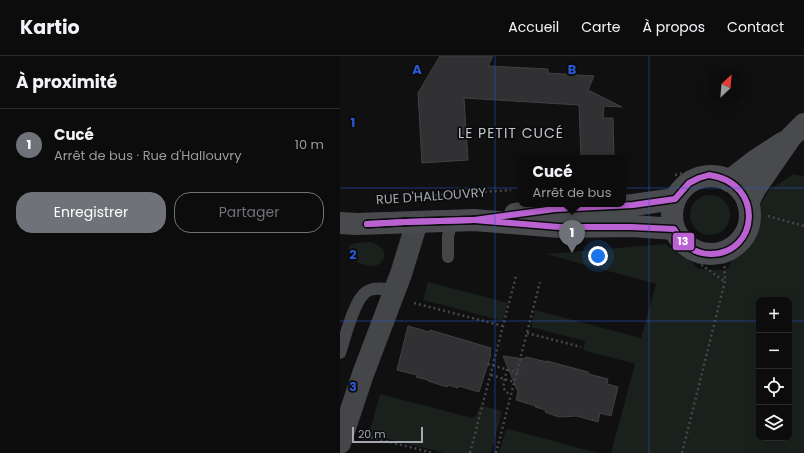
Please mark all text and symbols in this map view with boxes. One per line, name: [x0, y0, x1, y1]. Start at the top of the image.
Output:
text: Kartio: [20, 14, 80, 41]
text: Accueil: [508, 17, 559, 37]
text: Carte: [581, 17, 621, 37]
text: À propos: [643, 17, 705, 37]
text: Contact: [727, 17, 784, 37]
text: A: [412, 60, 422, 79]
text: B: [568, 60, 577, 79]
north arrow: [708, 68, 744, 104]
text: À proximité: [16, 70, 117, 94]
text: 1: [351, 113, 355, 132]
district label: LE PETIT CUCÉ: [458, 123, 564, 143]
text: Cucé: [54, 124, 94, 145]
text: 1: [27, 135, 31, 154]
text: 10 m: [295, 135, 324, 154]
text: Arrêt de bus · Rue d'Hallouvry: [54, 146, 242, 165]
popup: [518, 155, 626, 207]
text: Cucé: [533, 161, 572, 182]
street label: RUE D'HALLOUVRY: [375, 183, 487, 209]
text: Arrêt de bus: [533, 183, 611, 202]
button: Enregistrer: [16, 192, 166, 233]
button: Partager: [174, 192, 324, 233]
pin: 1: [559, 220, 585, 253]
line badge: 13: [672, 232, 695, 251]
text: 13: [678, 233, 689, 249]
text: 2: [349, 245, 357, 264]
your location: [588, 246, 608, 266]
map controls: [756, 297, 792, 441]
button: +: [756, 297, 792, 333]
button: −: [756, 333, 792, 369]
button: locate: [756, 369, 792, 405]
text: 3: [349, 377, 357, 396]
button: layers: [756, 405, 792, 441]
scale bar: [352, 425, 423, 444]
text: 20 m: [358, 426, 386, 442]

